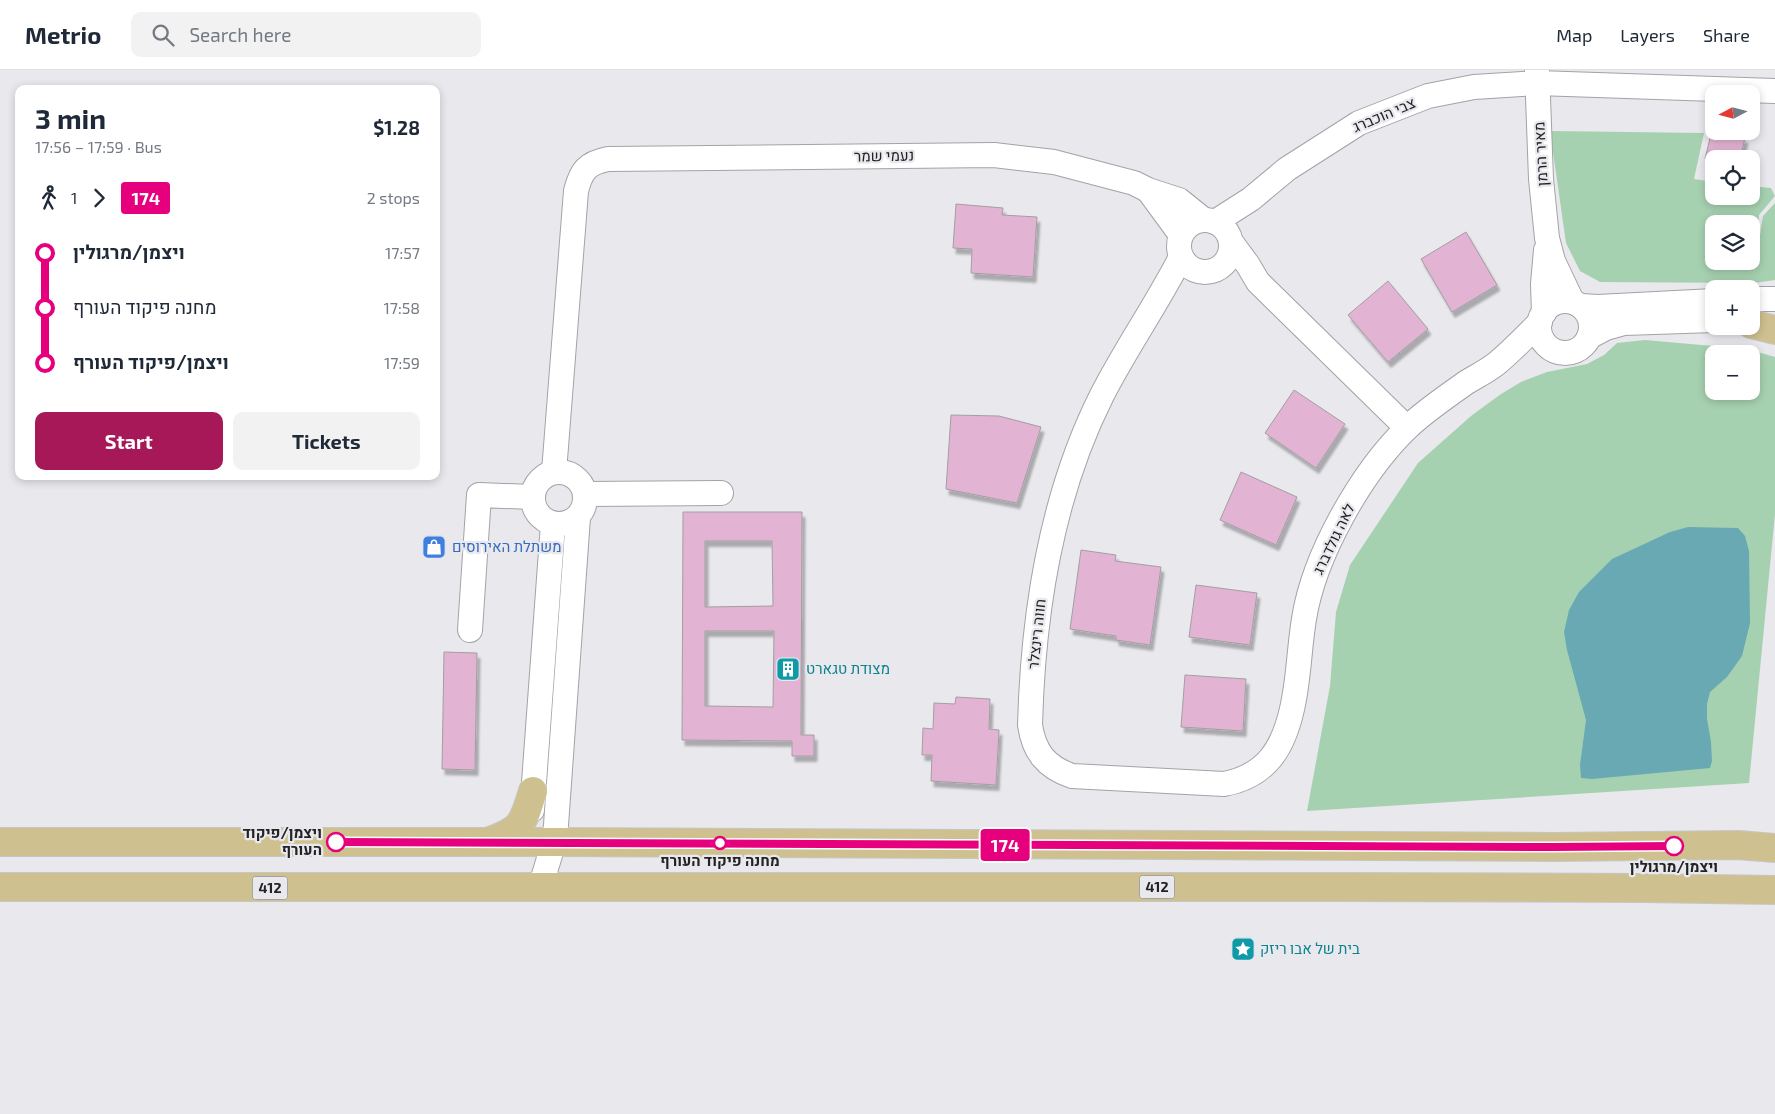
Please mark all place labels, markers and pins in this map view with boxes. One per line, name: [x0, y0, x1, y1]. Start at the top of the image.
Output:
shop icon: משתלת האירוסים: [421, 534, 447, 560]
place label: משתלת האירוסים: [452, 537, 562, 555]
building icon: מצודת טגארט: [775, 656, 801, 682]
place label: מצודת טגארט: [806, 659, 890, 677]
place label: ויצמן/פיקוד העורף: [242, 823, 322, 858]
marker: ויצמן/פיקוד העורף: [326, 832, 346, 852]
marker: מחנה פיקוד העורף: [713, 836, 727, 850]
marker: ויצמן/מרגולין: [1664, 836, 1684, 856]
place label: מחנה פיקוד העורף: [660, 851, 780, 869]
place label: ויצמן/מרגולין: [1630, 857, 1718, 875]
place icon: בית של אבו ריזק: [1230, 936, 1256, 962]
place label: בית של אבו ריזק: [1260, 939, 1360, 957]

